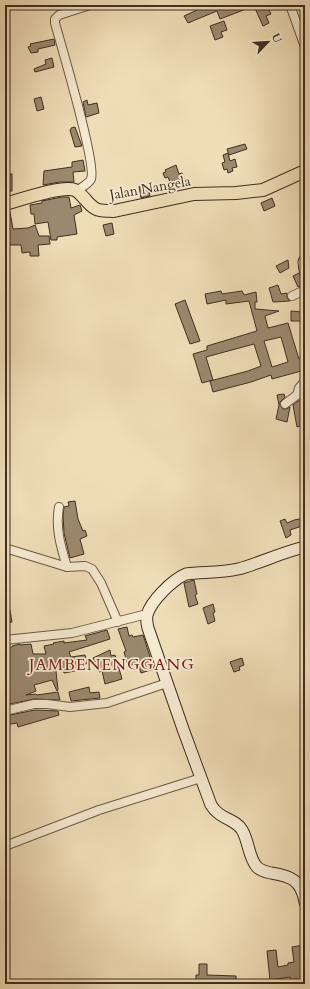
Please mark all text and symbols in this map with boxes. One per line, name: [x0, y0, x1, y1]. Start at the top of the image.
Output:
north arrow: [248, 22, 288, 62]
text: U: [268, 31, 285, 45]
street label: Jalan Nangela: [106, 172, 192, 205]
district label: JAMBENENGGANG: [27, 654, 195, 676]

